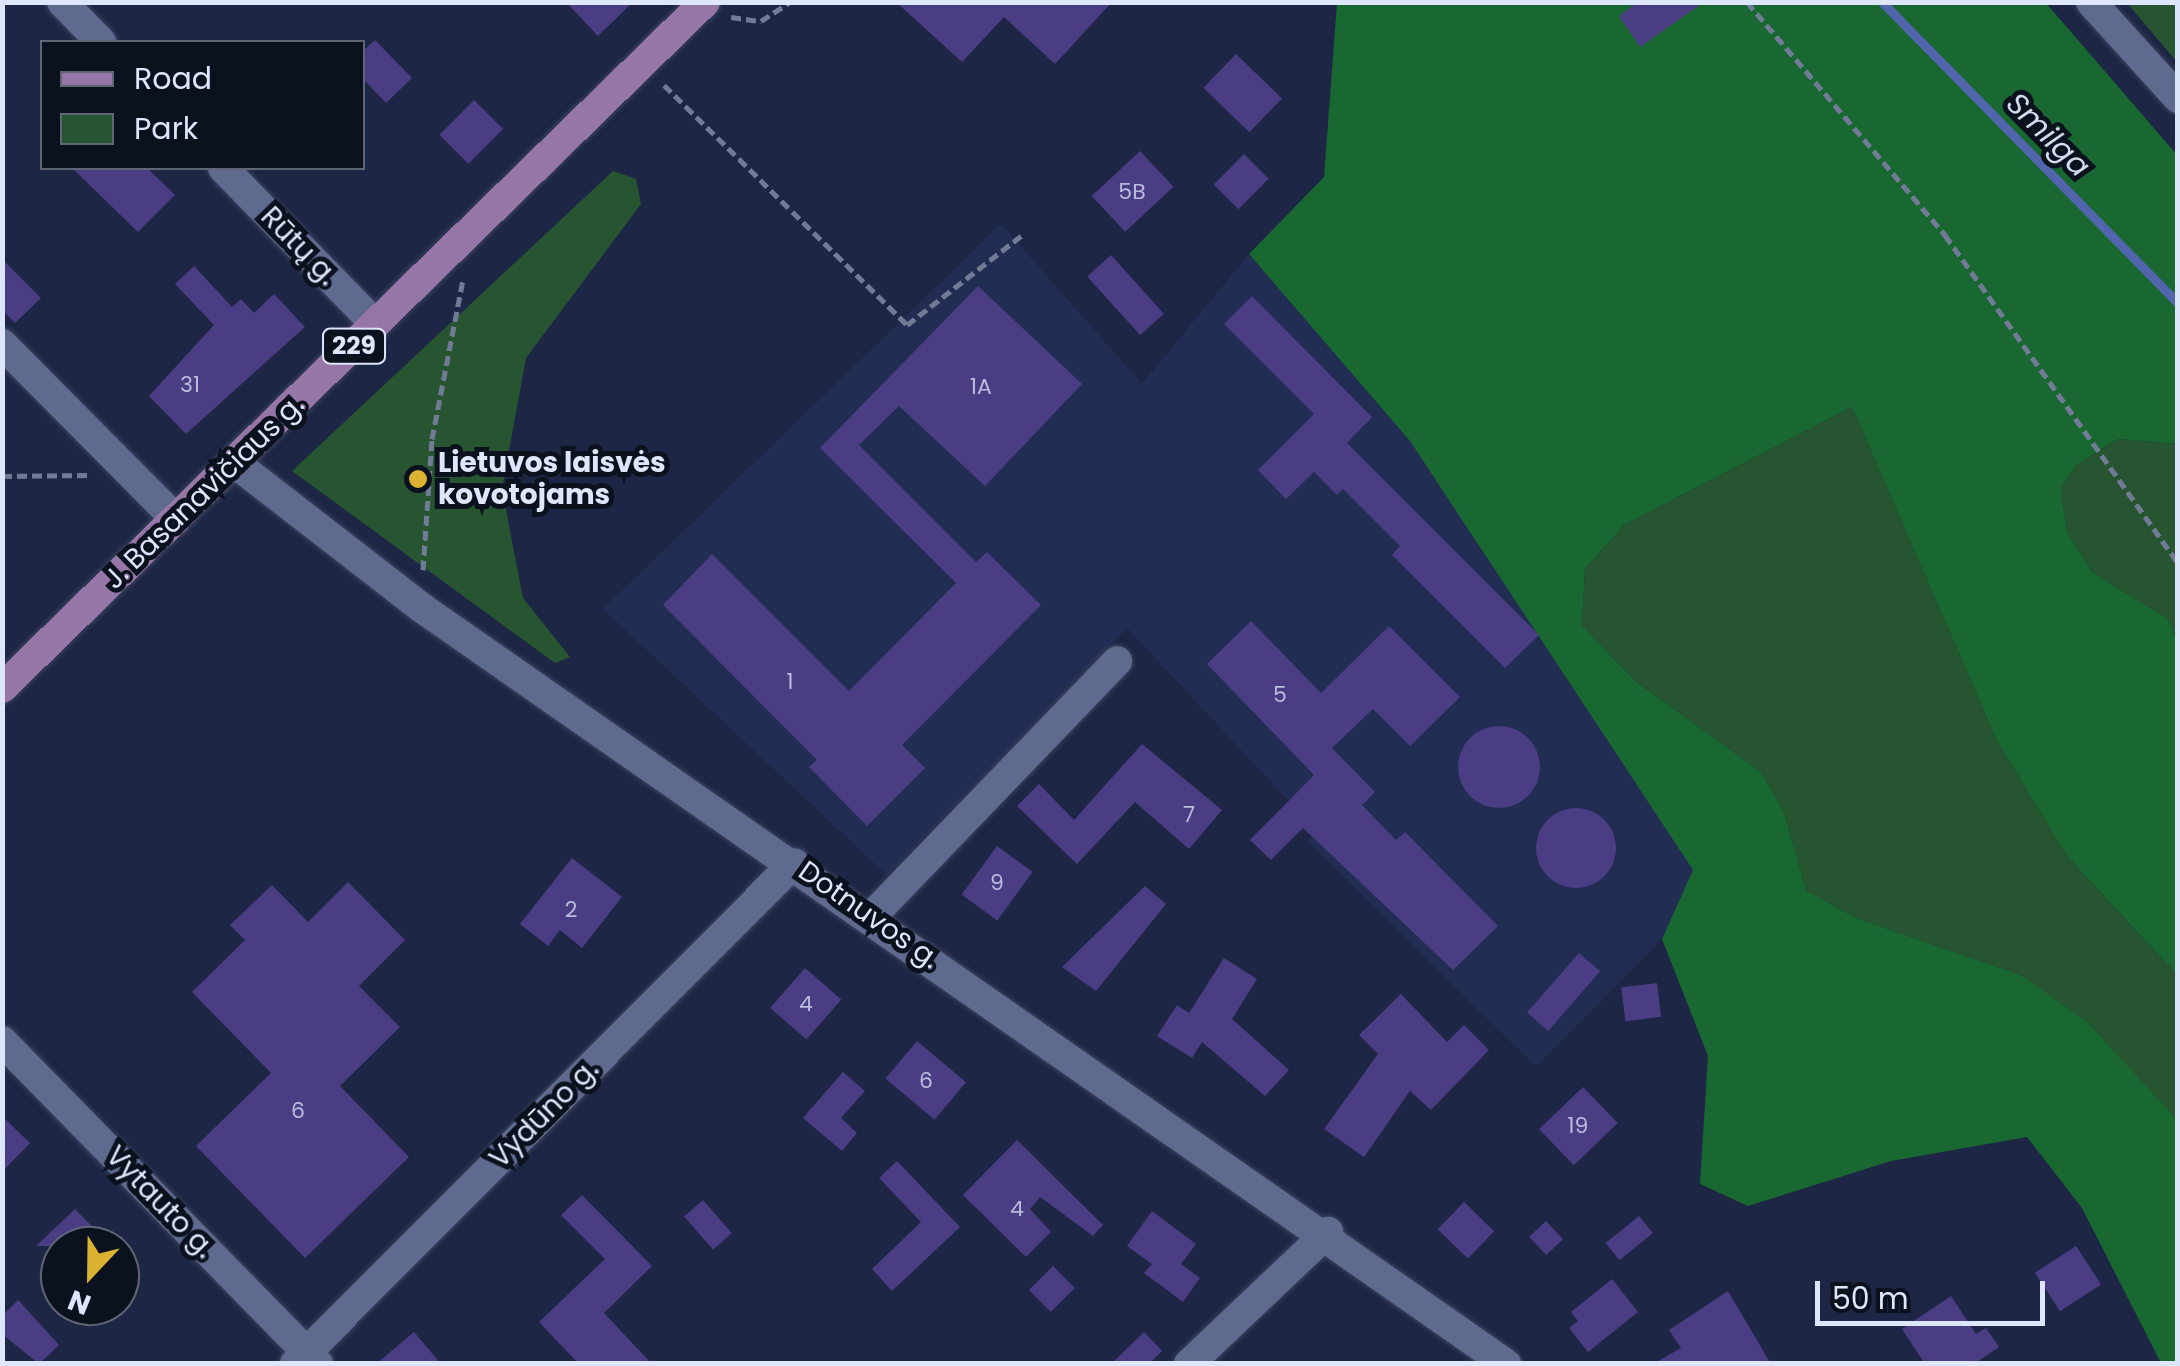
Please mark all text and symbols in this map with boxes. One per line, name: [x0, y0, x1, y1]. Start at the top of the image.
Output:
legend: [40, 40, 365, 170]
text: Road: [134, 57, 212, 100]
water label: Smilga: [1999, 86, 2097, 184]
text: Park: [134, 107, 198, 150]
house number: 5B: [1118, 179, 1146, 205]
street label: Rūtų g.: [254, 200, 344, 292]
road number: 229: [322, 326, 386, 366]
house number: 31: [180, 372, 200, 398]
house number: 1A: [970, 374, 992, 400]
street label: J. Basanavičiaus g.: [97, 388, 311, 596]
place label: Lietuvos laisvės kovotojams: [438, 446, 666, 512]
marker: Lietuvos laisvės kovotojams: [407, 468, 429, 490]
house number: 1: [786, 669, 794, 695]
house number: 5: [1273, 682, 1287, 708]
house number: 7: [1183, 802, 1195, 828]
street label: Dotnuvos g.: [792, 854, 946, 976]
house number: 9: [990, 870, 1004, 896]
house number: 2: [565, 897, 577, 923]
house number: 4: [799, 991, 813, 1017]
street label: Vydūno g.: [483, 1053, 605, 1175]
house number: 6: [919, 1068, 933, 1094]
house number: 6: [291, 1098, 305, 1124]
house number: 19: [1568, 1113, 1588, 1139]
street label: Vytauto g.: [99, 1139, 221, 1265]
house number: 4: [1010, 1196, 1024, 1222]
north arrow: [40, 1226, 140, 1326]
scale bar: [1820, 1261, 2050, 1323]
text: 50 m: [1832, 1277, 1909, 1320]
text: N: [62, 1280, 96, 1324]

